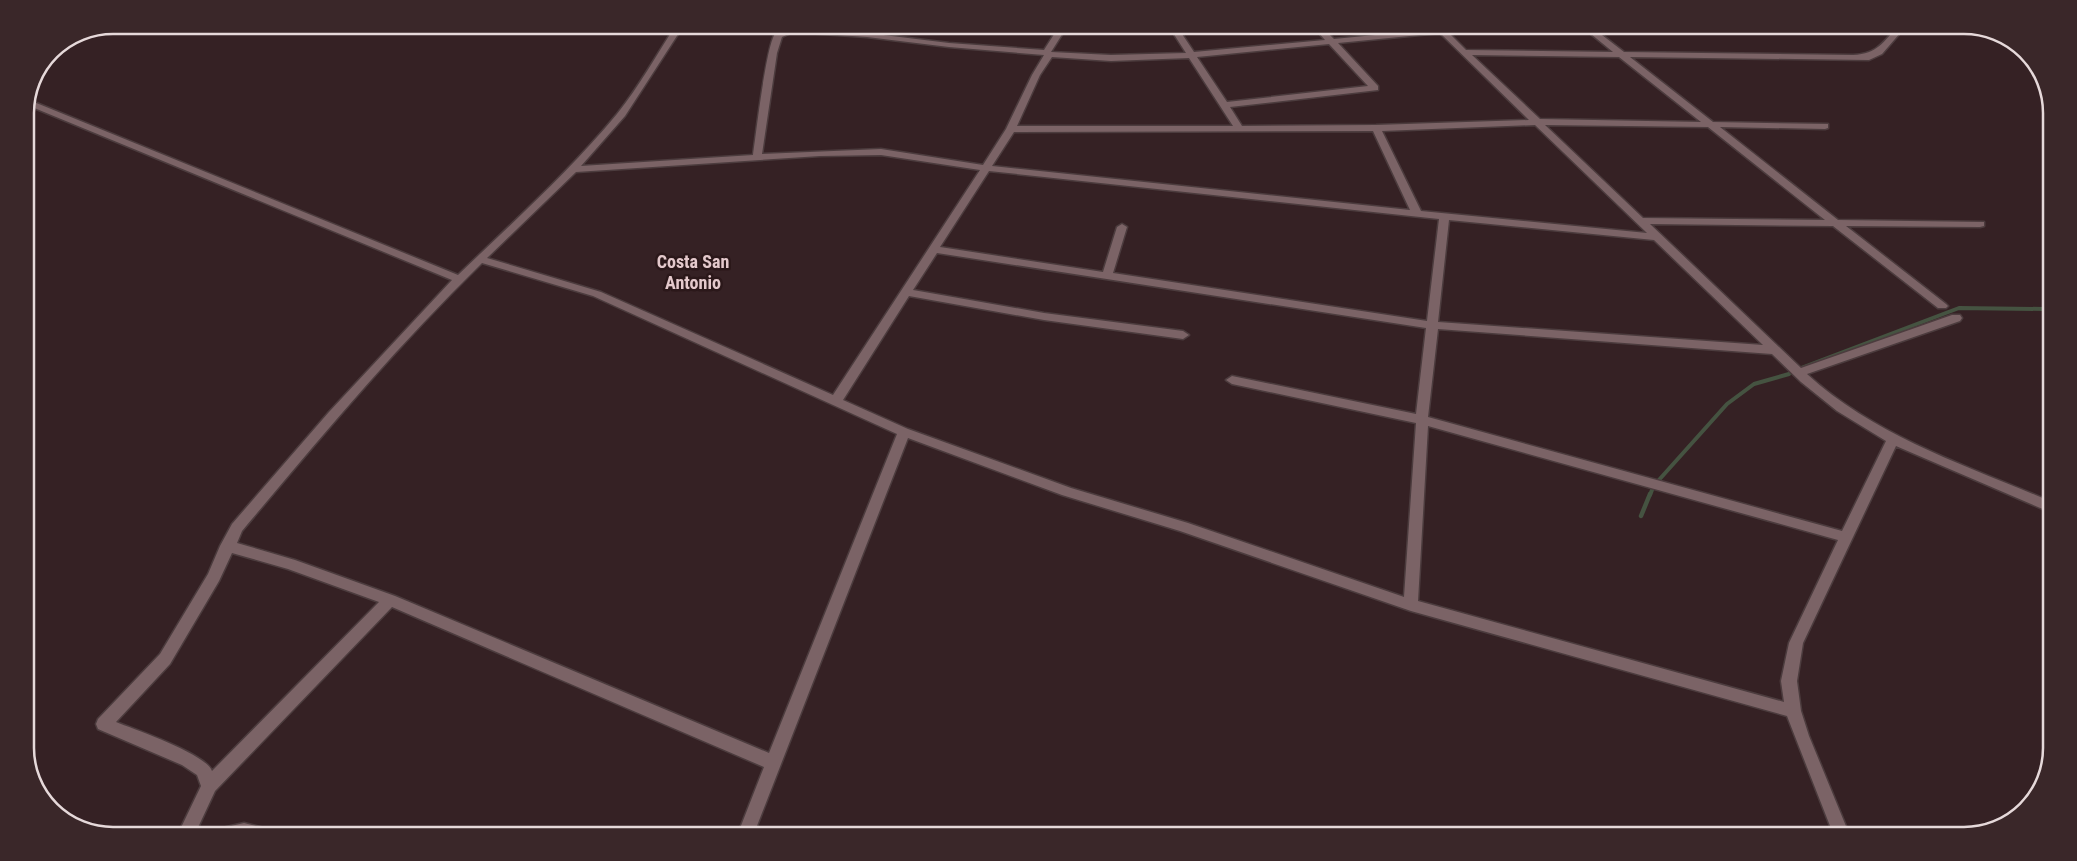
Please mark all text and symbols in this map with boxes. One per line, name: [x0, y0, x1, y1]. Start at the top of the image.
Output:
district label: Costa San Antonio: [657, 251, 729, 293]

